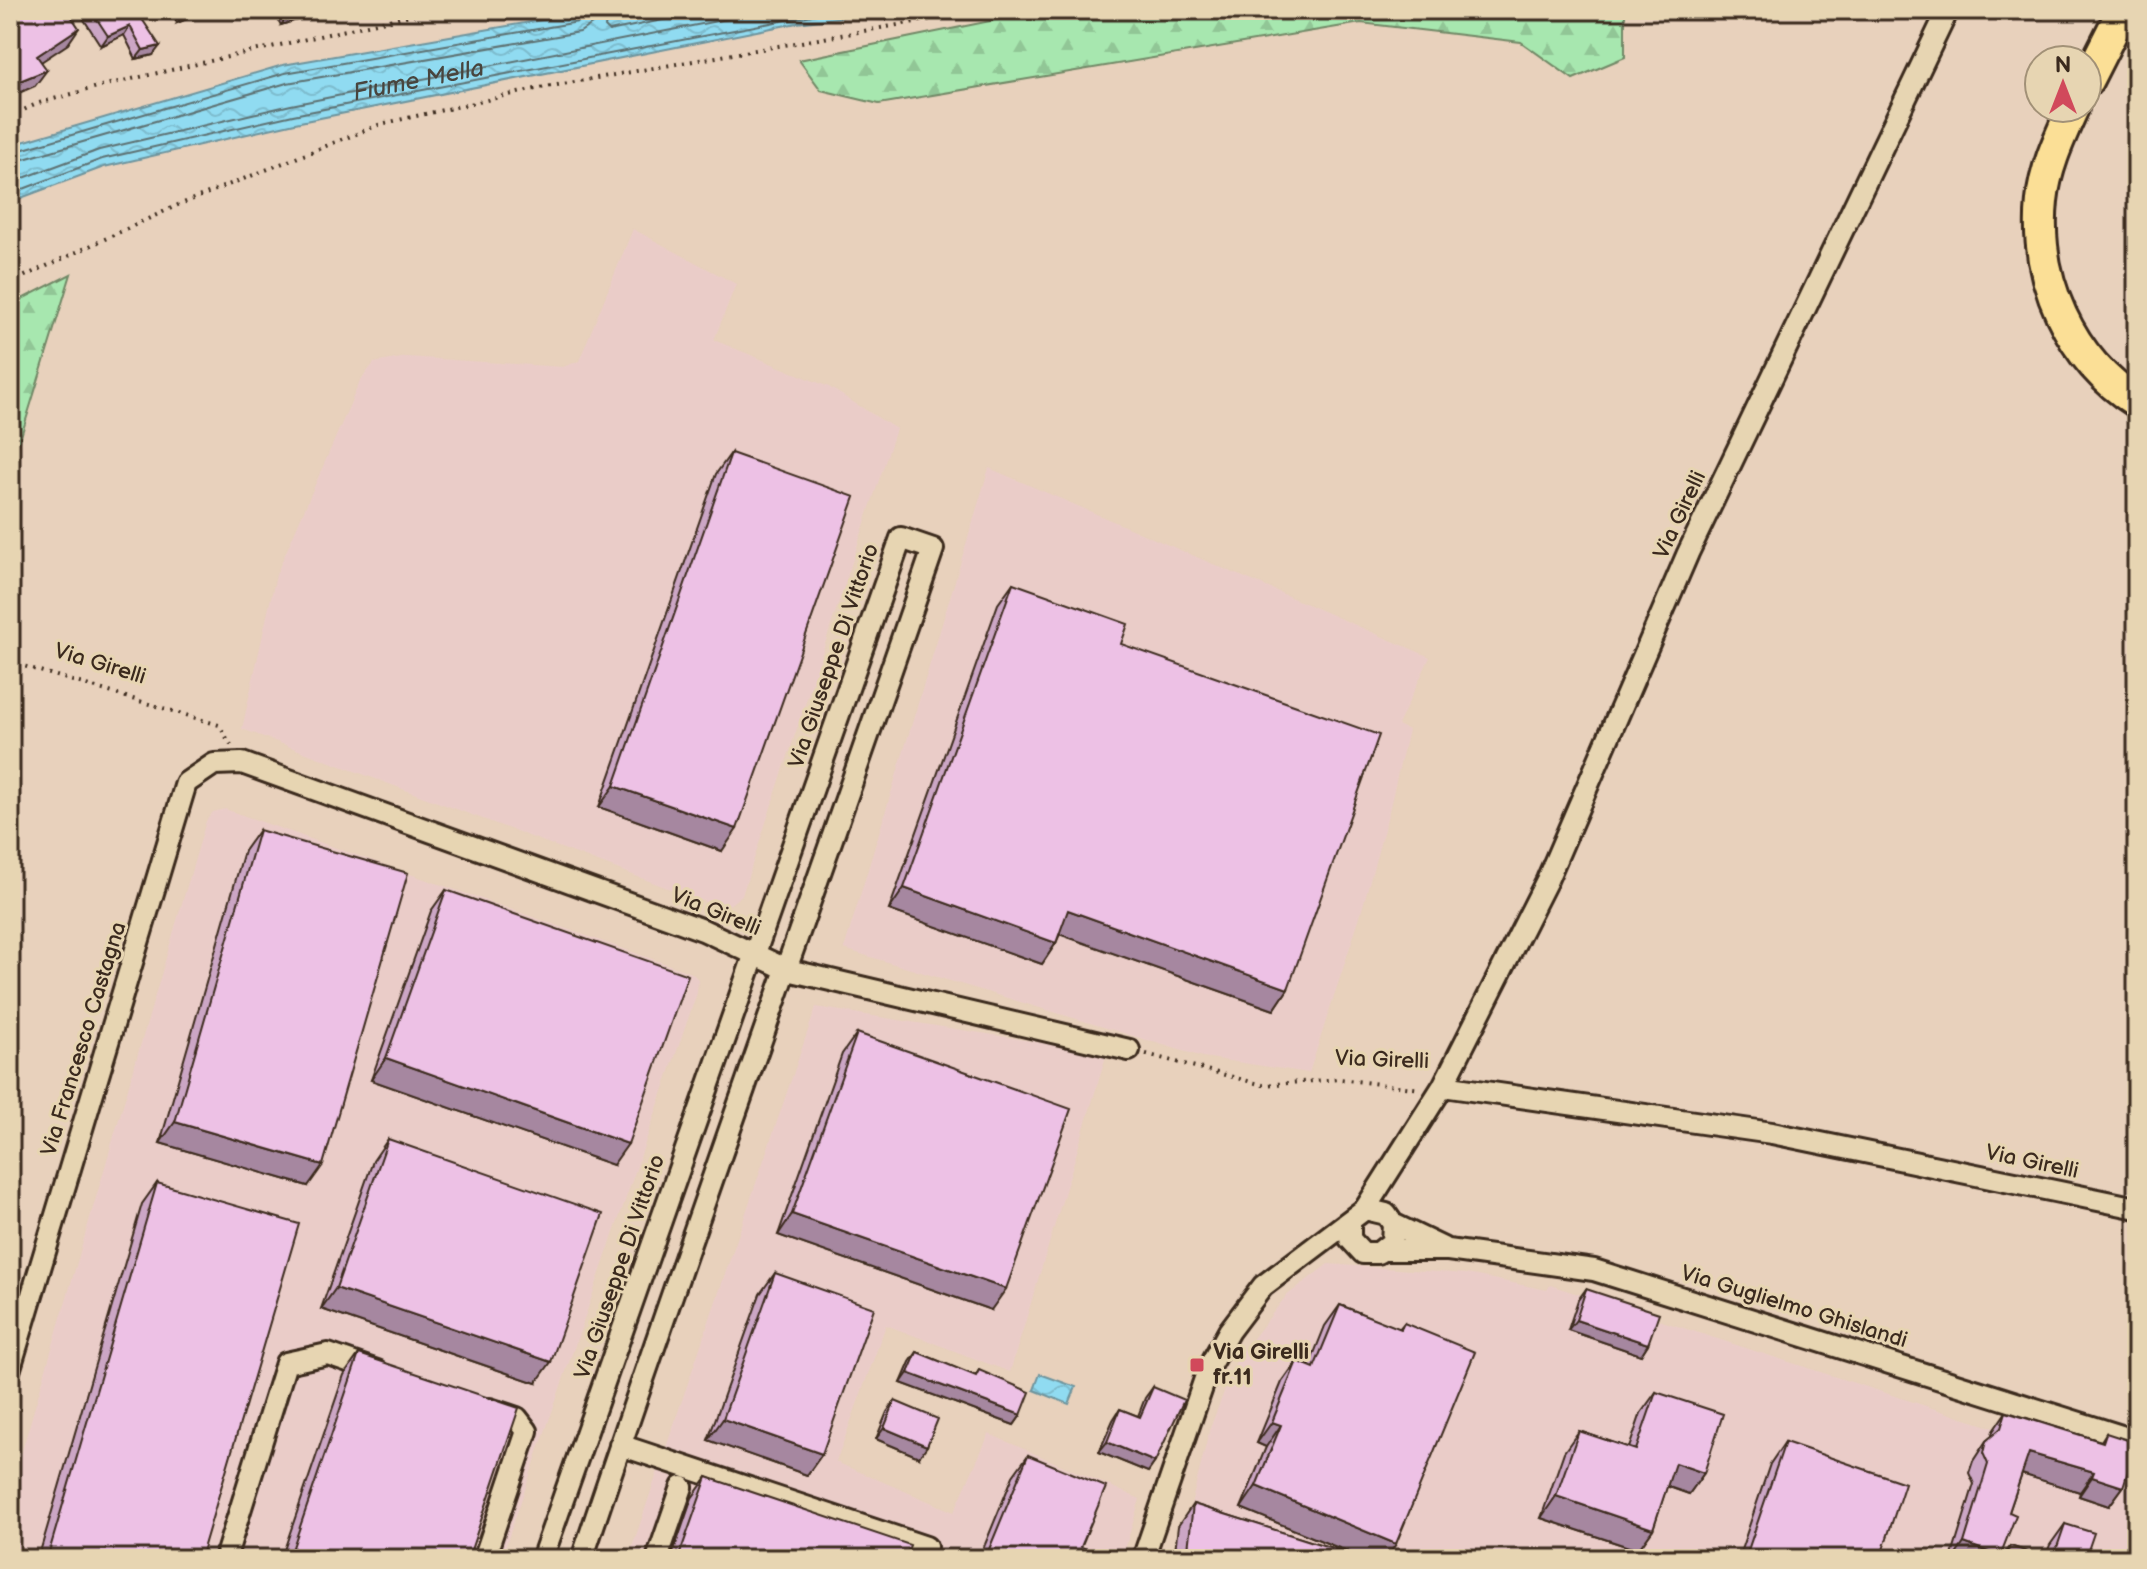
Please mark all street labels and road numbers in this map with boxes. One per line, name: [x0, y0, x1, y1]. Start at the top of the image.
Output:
street label: Via Girelli: [1648, 467, 1712, 563]
street label: Via Giuseppe Di Vittorio: [783, 540, 885, 772]
street label: Via Girelli: [51, 637, 149, 691]
street label: Via Girelli: [667, 882, 765, 942]
street label: Via Francesco Castagna: [35, 919, 133, 1159]
street label: Via Girelli: [1334, 1045, 1430, 1075]
street label: Via Girelli: [1983, 1139, 2081, 1185]
street label: Via Giuseppe Di Vittorio: [569, 1151, 671, 1383]
street label: Via Guglielmo Ghislandi: [1678, 1260, 1910, 1354]

